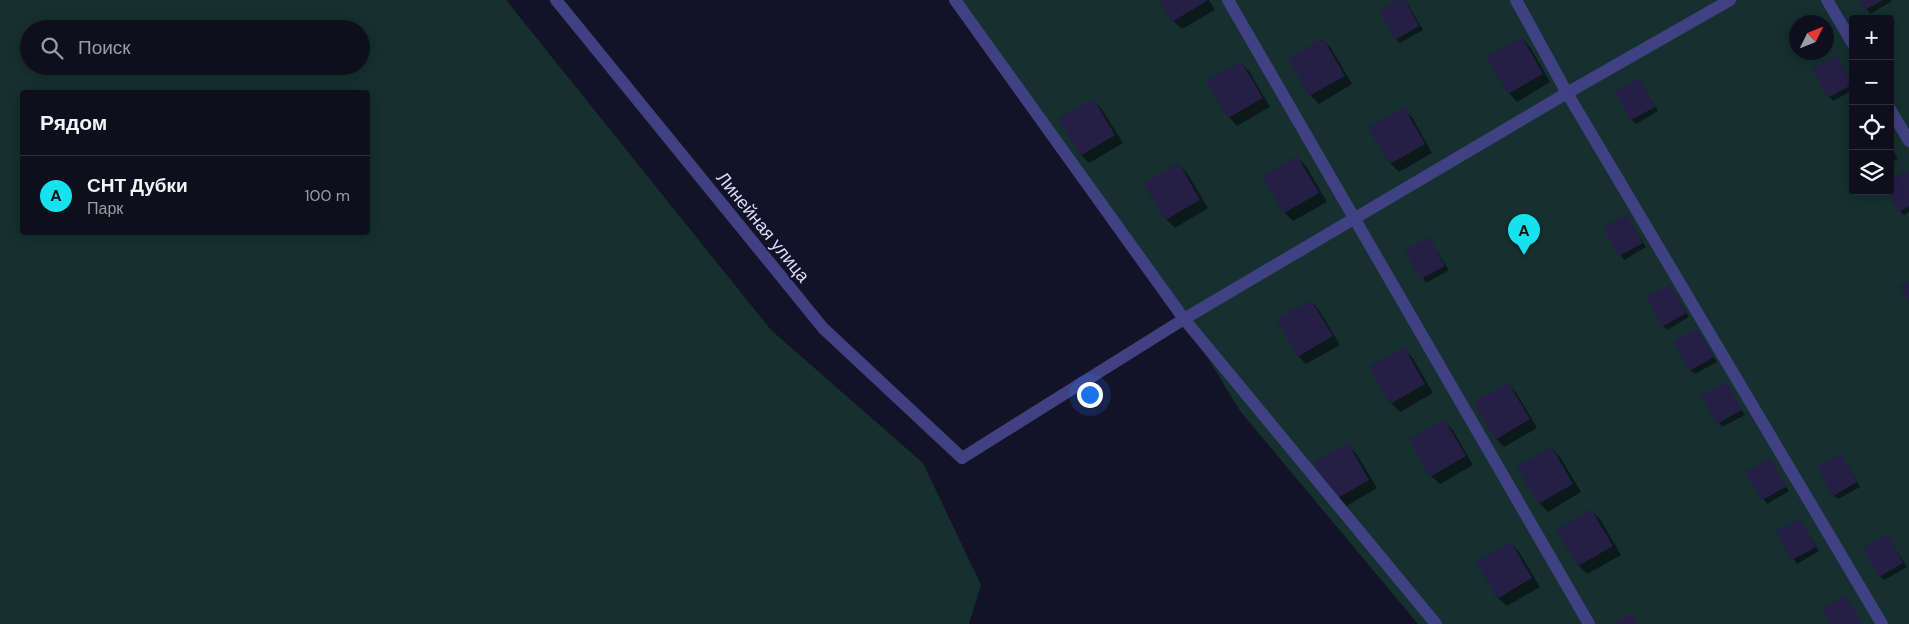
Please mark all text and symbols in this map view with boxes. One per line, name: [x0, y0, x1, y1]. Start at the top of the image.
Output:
north arrow: [1789, 15, 1834, 60]
map controls: [1849, 15, 1894, 195]
button: +: [1849, 15, 1894, 60]
search box: [20, 20, 370, 75]
icon: search: [38, 34, 66, 62]
text: Поиск: [78, 35, 131, 60]
button: −: [1849, 60, 1894, 105]
button: locate: [1849, 105, 1894, 150]
text: Рядом: [40, 109, 107, 137]
button: layers: [1849, 150, 1894, 195]
street label: Линейная улица: [711, 167, 816, 288]
text: СНТ Дубки: [87, 173, 188, 198]
text: A: [50, 185, 62, 206]
text: 100 m: [305, 185, 350, 206]
text: Парк: [87, 198, 123, 219]
pin: A: [1508, 214, 1540, 255]
your location: [1077, 382, 1103, 408]

